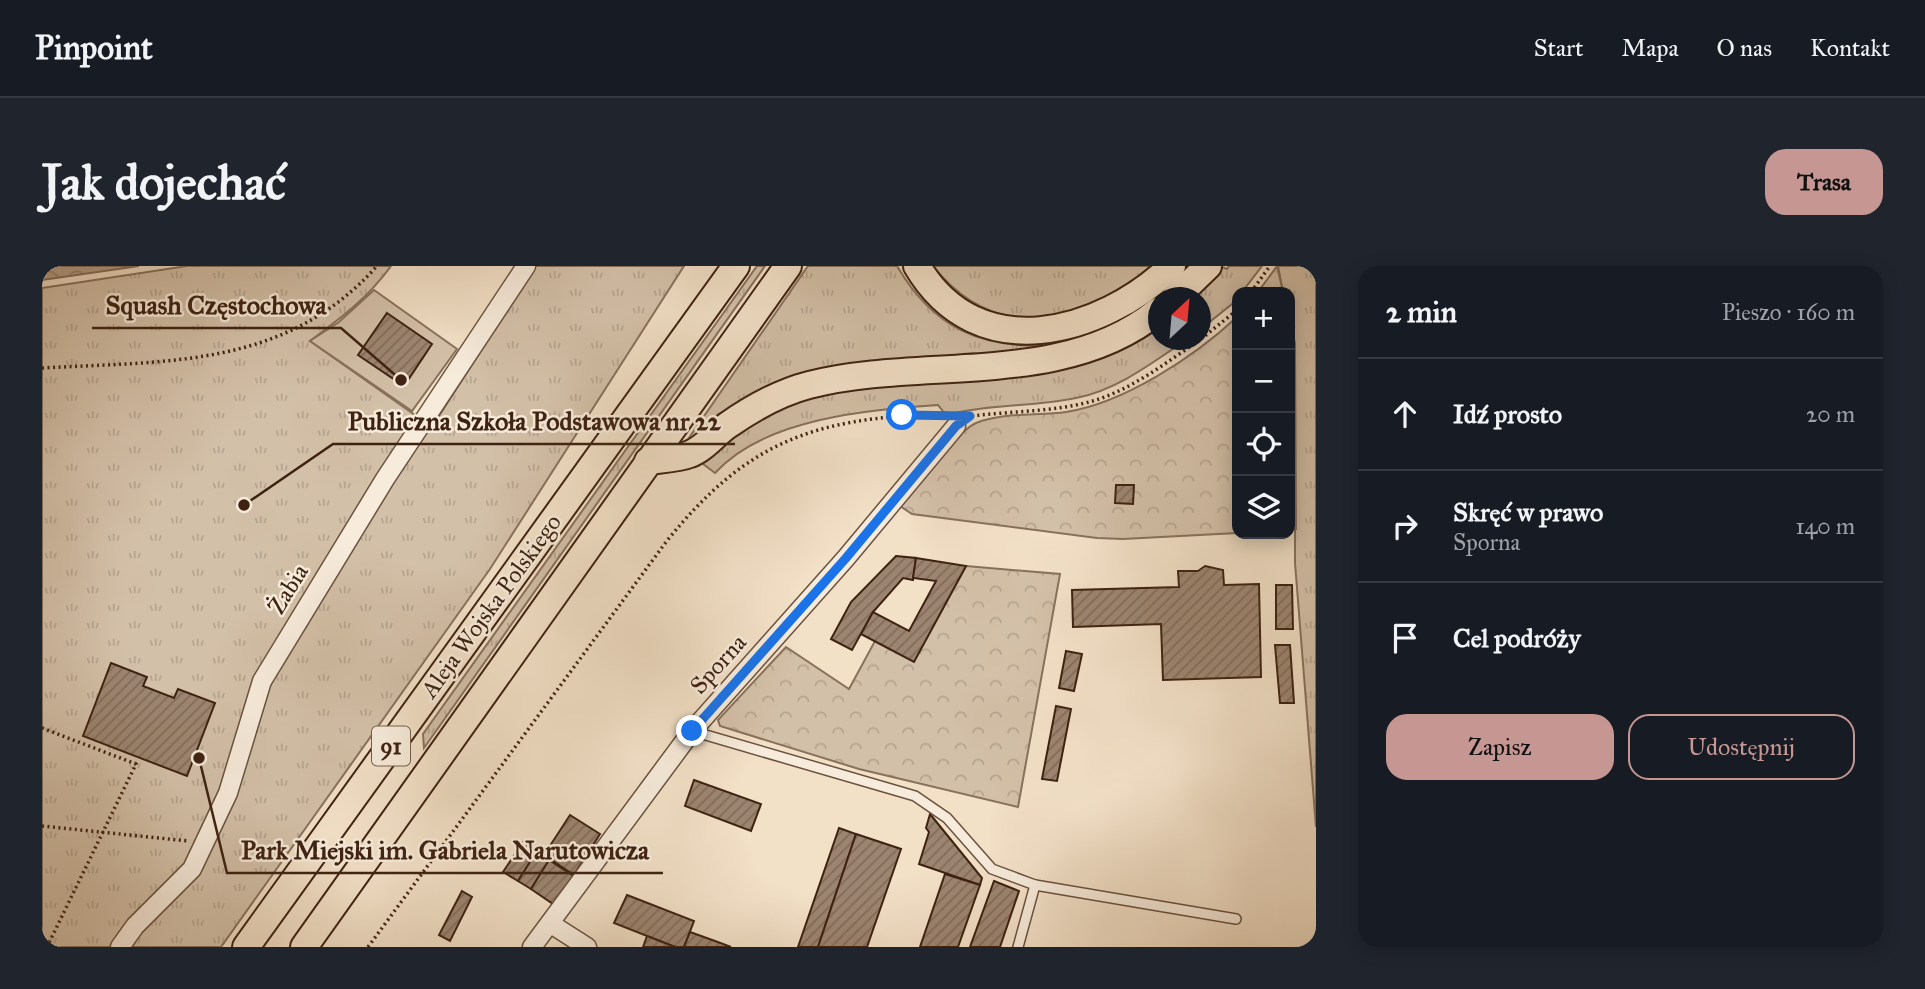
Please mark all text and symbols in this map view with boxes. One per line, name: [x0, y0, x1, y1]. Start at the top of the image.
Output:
text: Pinpoint: [35, 28, 153, 68]
text: Start: [1534, 33, 1584, 63]
text: Mapa: [1622, 33, 1679, 63]
text: O nas: [1717, 33, 1772, 63]
text: Kontakt: [1810, 33, 1890, 63]
button: Trasa: [1765, 149, 1883, 215]
text: Jak dojechać: [42, 153, 286, 212]
callout: Squash Częstochowa: [92, 281, 341, 328]
north arrow: [1148, 287, 1211, 350]
map controls: [1232, 287, 1295, 539]
button: +: [1232, 287, 1295, 350]
text: Squash Częstochowa: [106, 289, 327, 321]
text: 2 min: [1386, 294, 1457, 330]
text: Pieszo · 160 m: [1722, 298, 1855, 326]
button: −: [1232, 350, 1295, 413]
icon: ahead: [1386, 395, 1424, 433]
callout: Publiczna Szkoła Podstawowa nr 22: [333, 397, 735, 444]
text: Idź prosto: [1453, 398, 1562, 430]
route start: [886, 399, 917, 430]
text: 20 m: [1806, 400, 1855, 428]
text: Publiczna Szkoła Podstawowa nr 22: [347, 405, 722, 437]
button: locate: [1232, 413, 1295, 476]
button: layers: [1232, 476, 1295, 539]
text: Skręć w prawo: [1453, 496, 1603, 528]
icon: right: [1386, 507, 1424, 545]
street label: Aleja Wojska Polskiego: [414, 508, 568, 705]
text: 140 m: [1795, 512, 1855, 540]
text: Sporna: [1453, 528, 1520, 556]
street label: Żabia: [261, 558, 315, 620]
icon: arrive: [1386, 619, 1424, 657]
text: Cel podróży: [1453, 622, 1581, 654]
street label: Sporna: [683, 627, 753, 700]
button: Zapisz: [1386, 714, 1614, 780]
button: Udostępnij: [1628, 714, 1855, 780]
route end: [676, 715, 707, 746]
road number: 91: [372, 726, 410, 766]
callout: Park Miejski im. Gabriela Narutowicza: [227, 826, 663, 873]
text: Park Miejski im. Gabriela Narutowicza: [241, 834, 650, 866]

